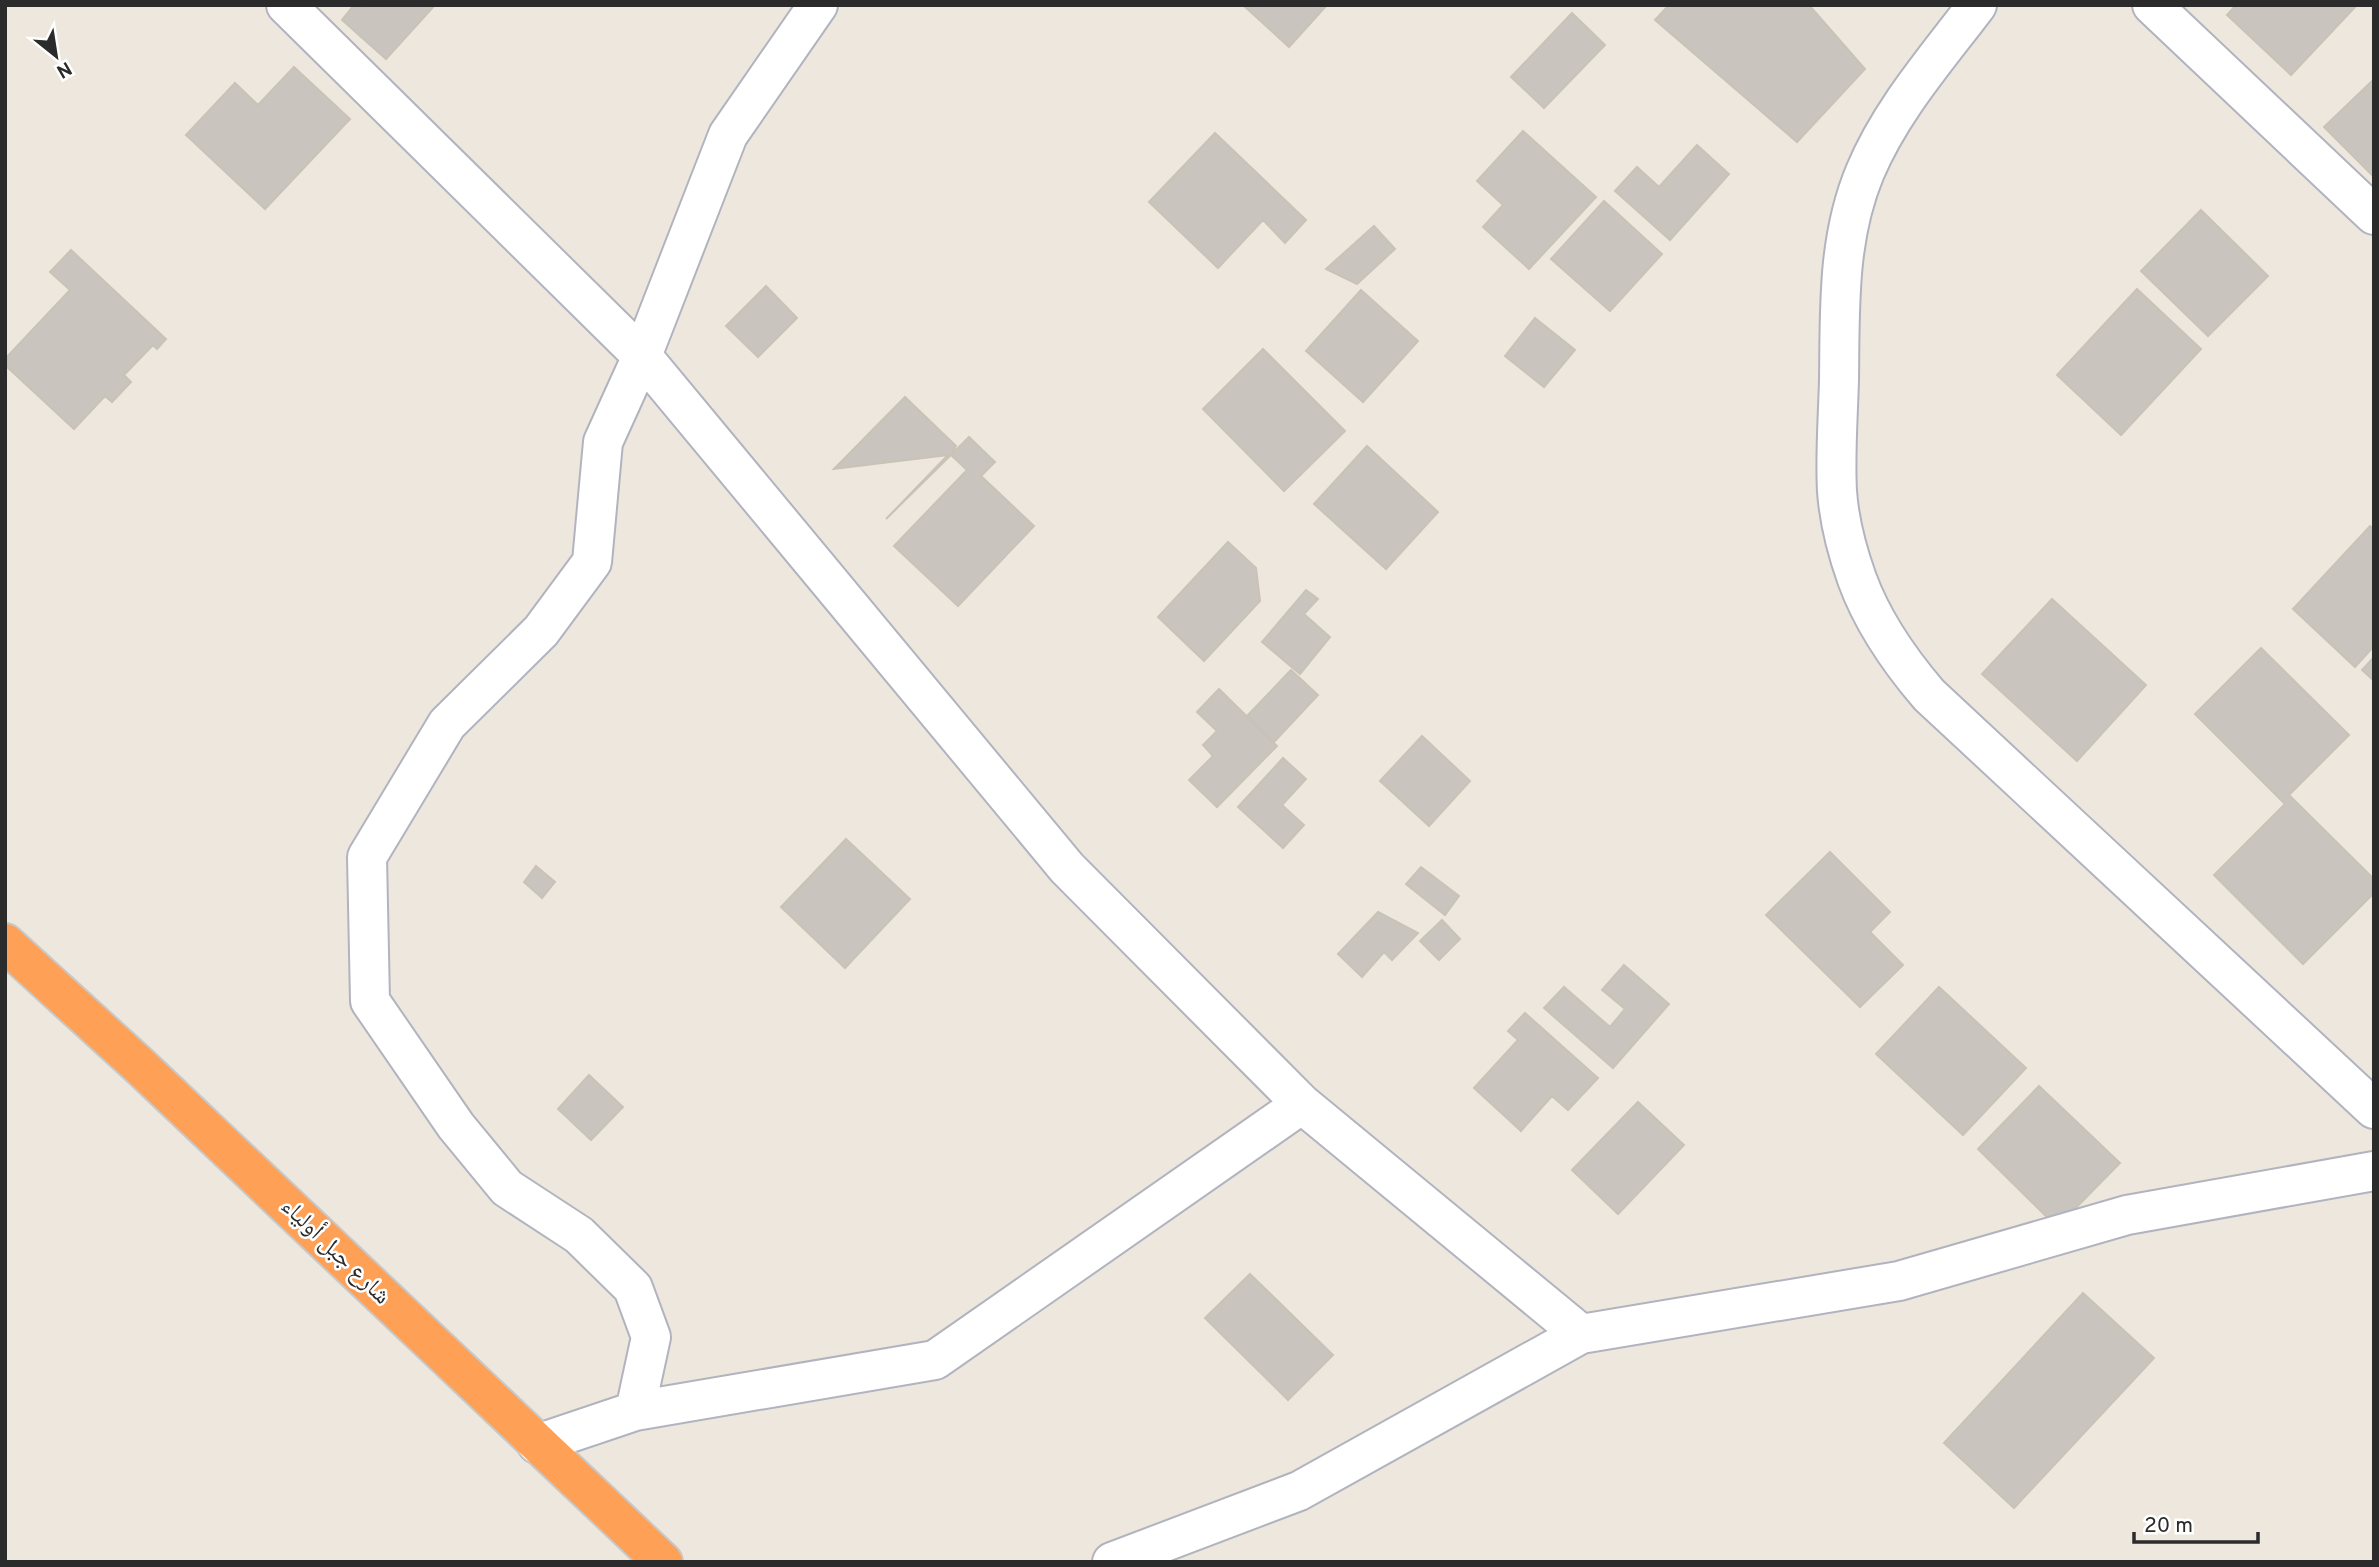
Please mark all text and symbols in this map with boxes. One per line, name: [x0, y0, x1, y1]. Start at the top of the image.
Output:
north arrow: [21, 21, 91, 91]
text: N: [52, 55, 75, 83]
street label: شارع جبل أولياء: [274, 1192, 396, 1312]
scale bar: [2134, 1500, 2258, 1544]
text: 20 m: [2144, 1513, 2193, 1540]

